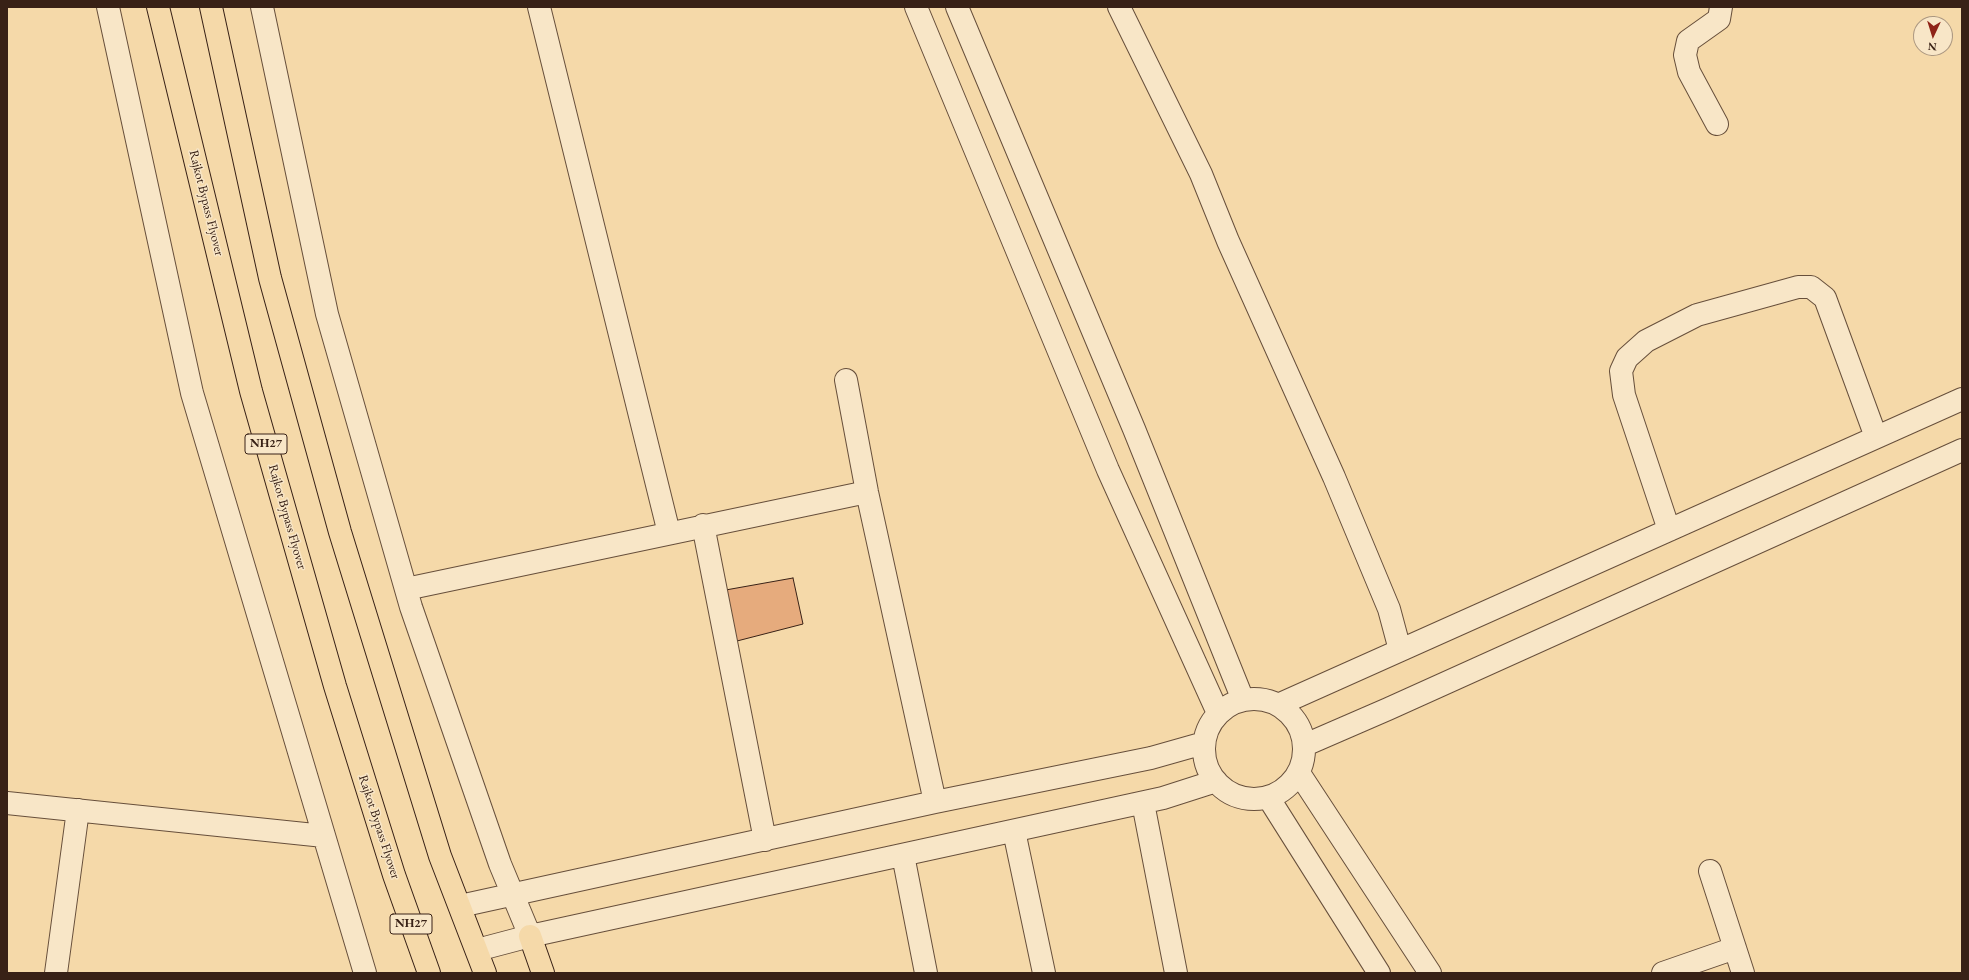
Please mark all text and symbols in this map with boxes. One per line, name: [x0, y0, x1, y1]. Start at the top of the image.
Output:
north arrow: [1913, 16, 1953, 56]
text: N: [1927, 40, 1937, 54]
street label: Rajkot Bypass Flyover: [185, 148, 227, 258]
road number: NH27: [245, 434, 287, 454]
street label: Rajkot Bypass Flyover: [265, 463, 309, 571]
street label: Rajkot Bypass Flyover: [355, 773, 403, 881]
road number: NH27: [390, 914, 432, 934]

